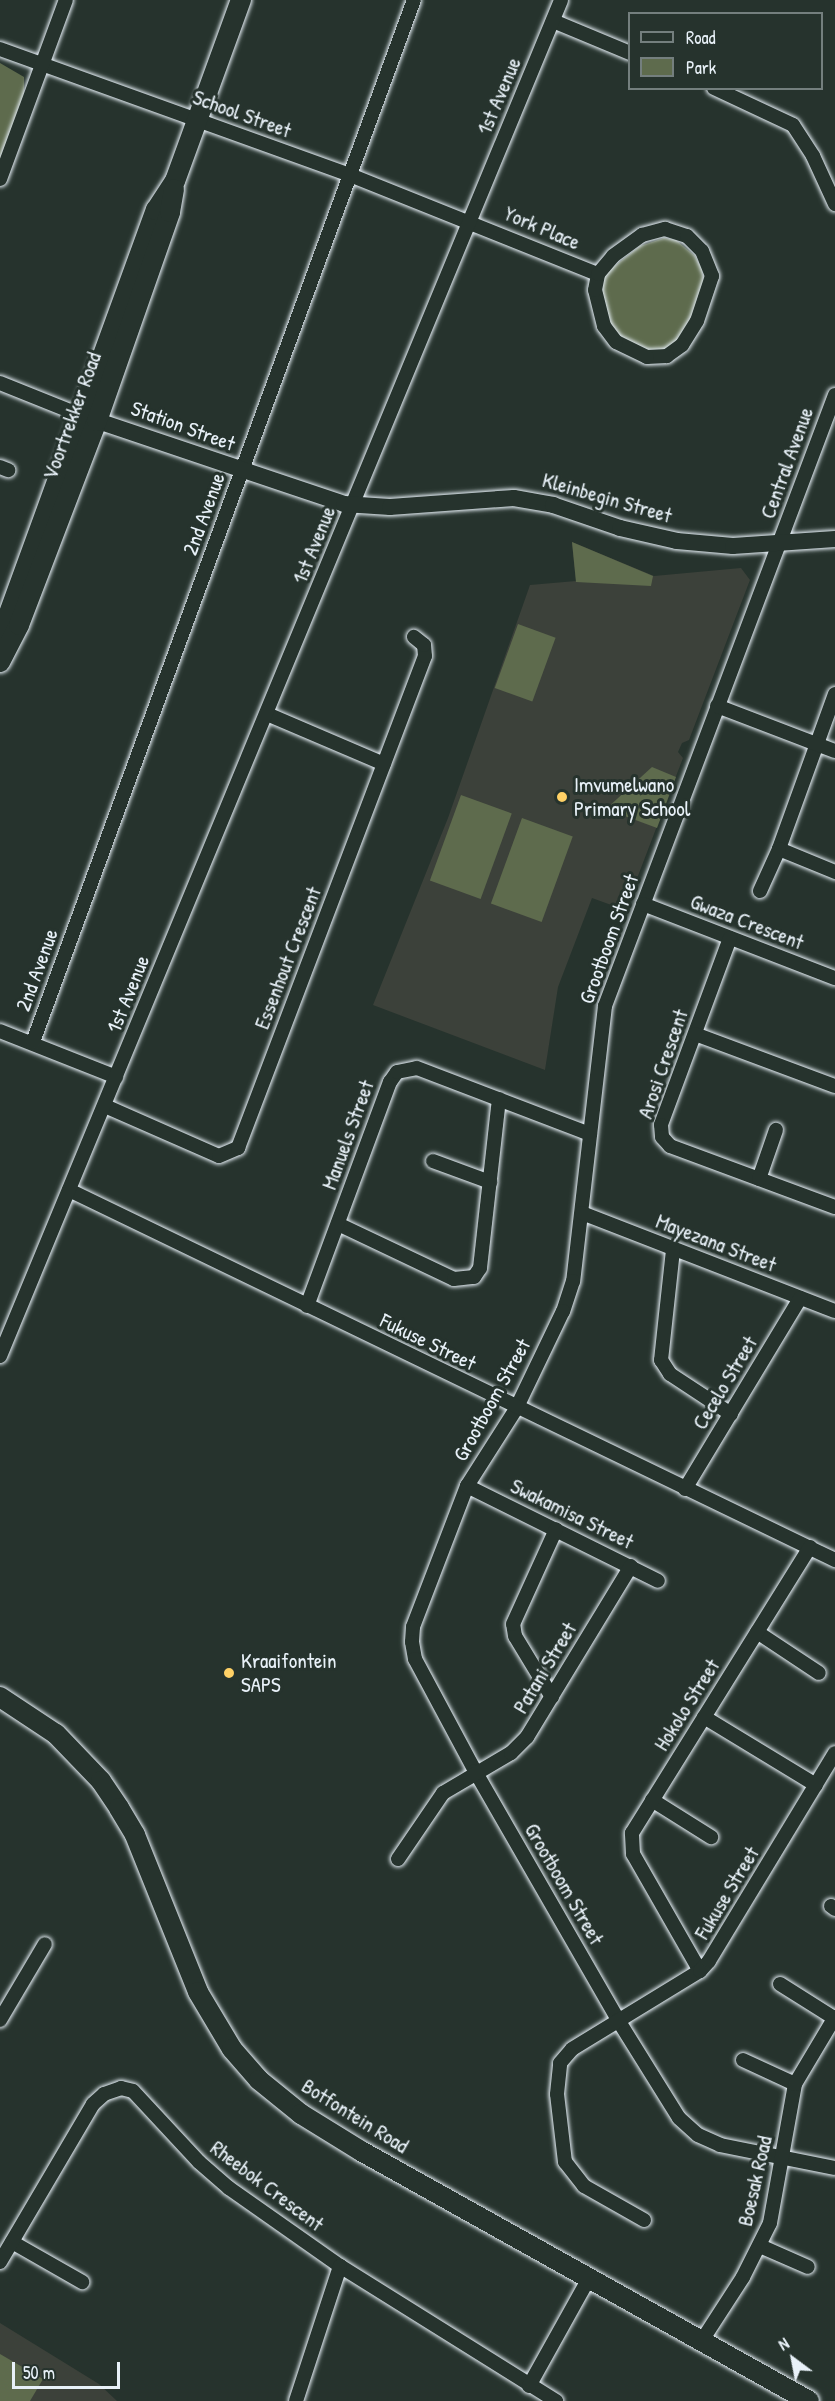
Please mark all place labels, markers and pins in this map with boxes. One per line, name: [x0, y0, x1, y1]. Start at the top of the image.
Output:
place label: Imvumelwano Primary School: [574, 772, 690, 822]
marker: Imvumelwano Primary School: [555, 790, 569, 804]
place label: Kraaifontein SAPS: [241, 1648, 337, 1698]
marker: Kraaifontein SAPS: [222, 1666, 236, 1680]

